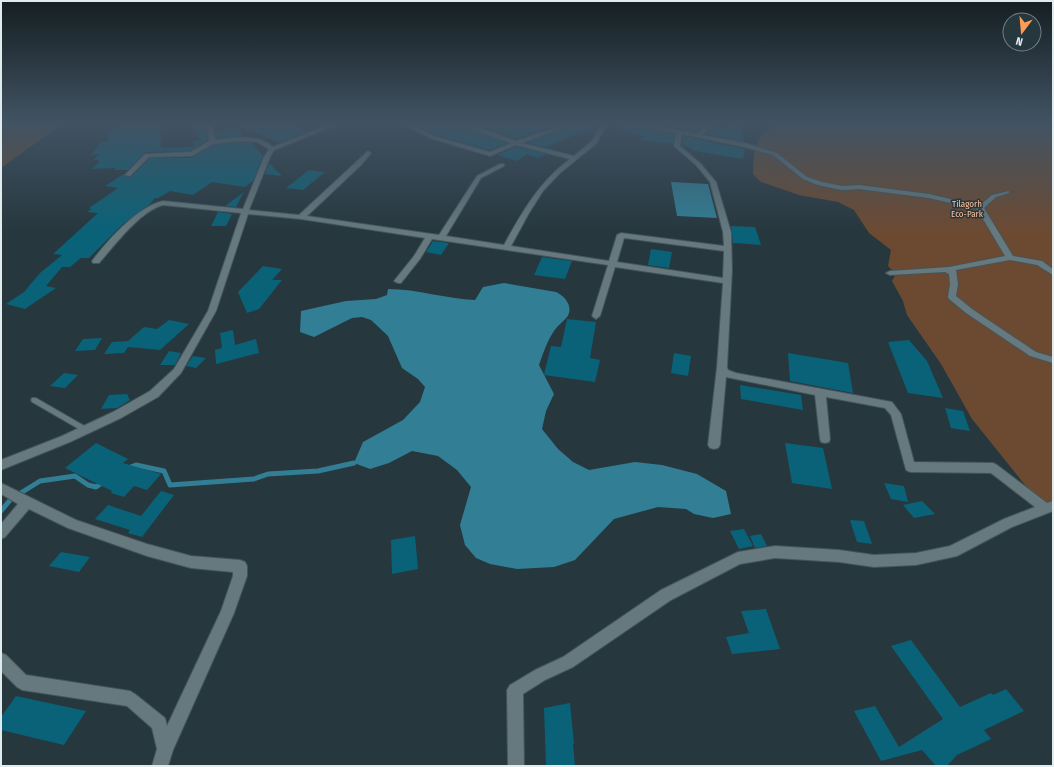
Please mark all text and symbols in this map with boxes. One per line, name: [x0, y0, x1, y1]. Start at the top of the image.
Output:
north arrow: [1002, 12, 1042, 52]
text: N: [1014, 34, 1024, 48]
park label: Tilagorh Eco-Park: [951, 199, 984, 219]

